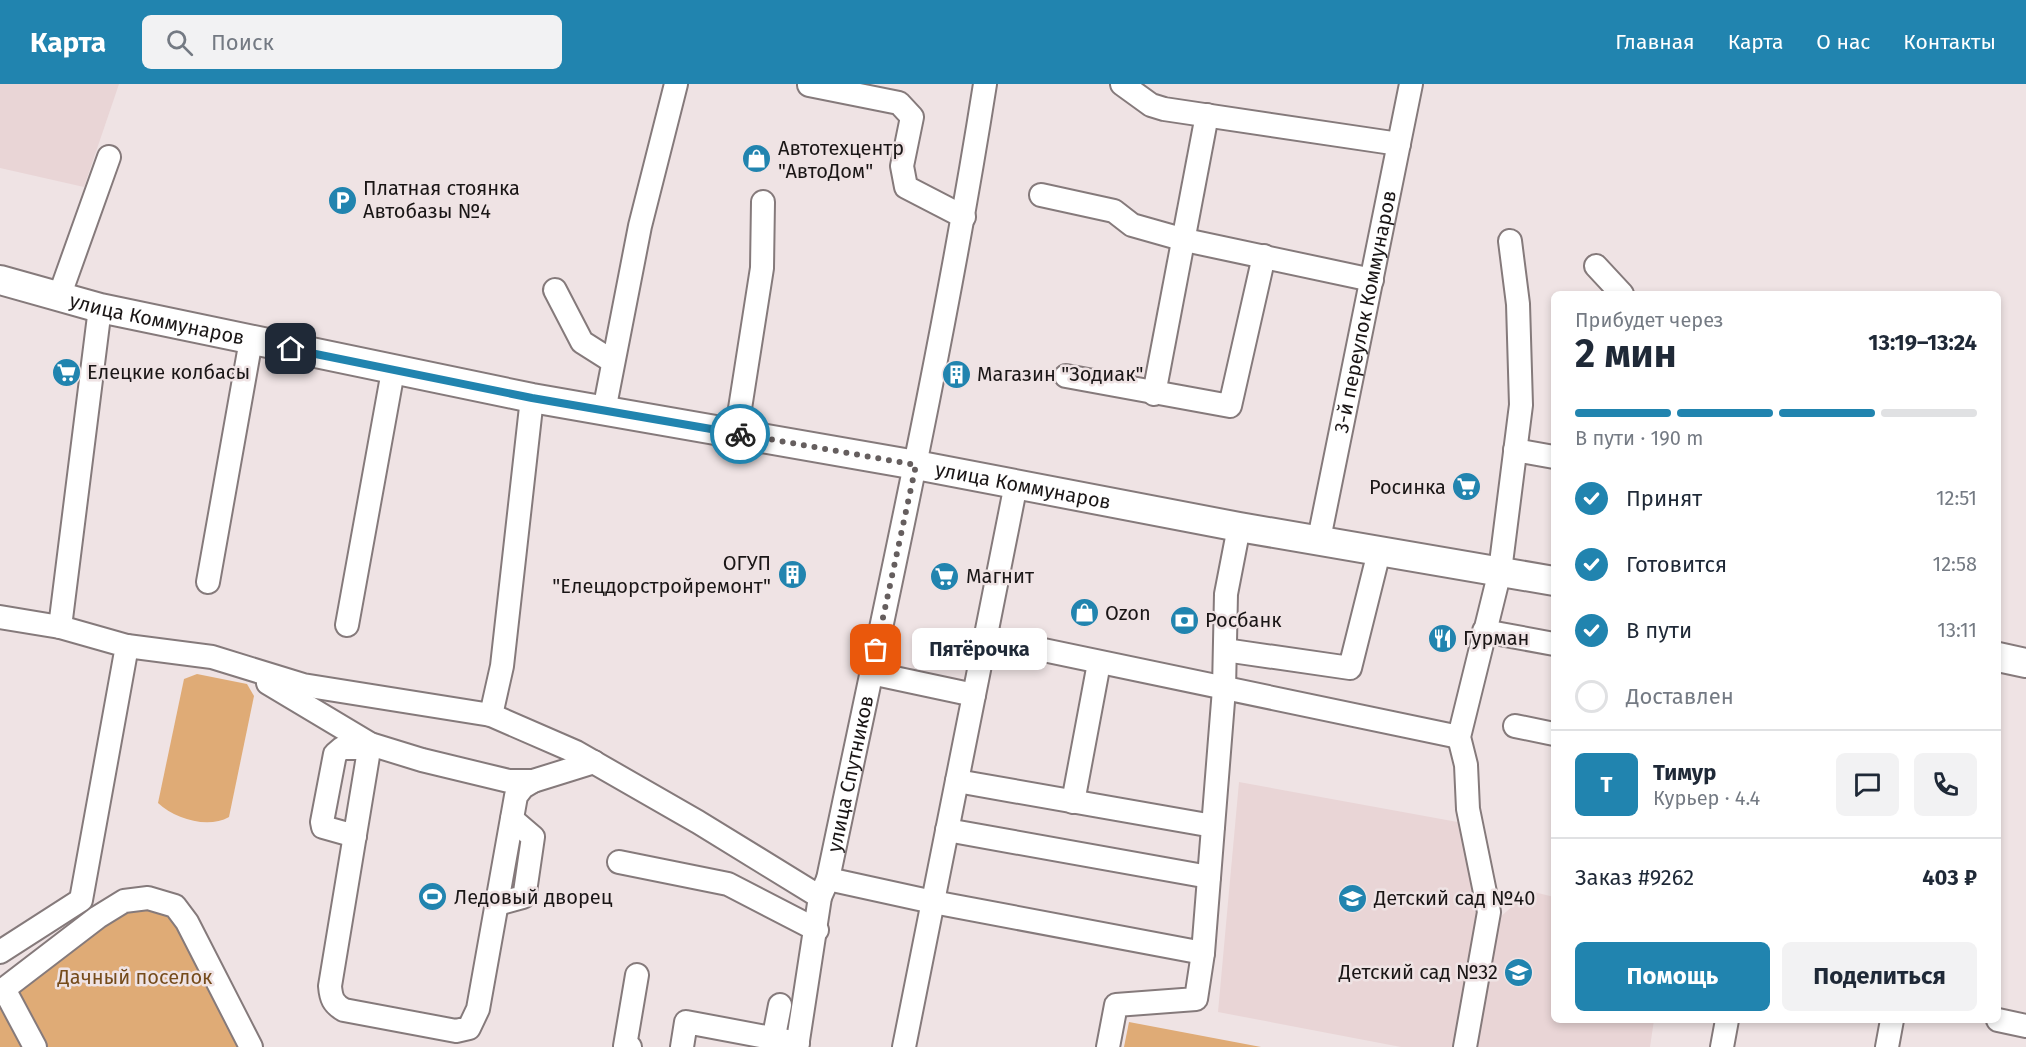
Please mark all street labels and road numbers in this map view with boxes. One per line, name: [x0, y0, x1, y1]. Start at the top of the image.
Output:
street label: 3-й переулок Коммунаров: [1329, 188, 1401, 435]
street label: улица Коммунаров: [67, 288, 247, 350]
street label: улица Коммунаров: [933, 457, 1113, 514]
street label: улица Спутников: [822, 693, 878, 854]

